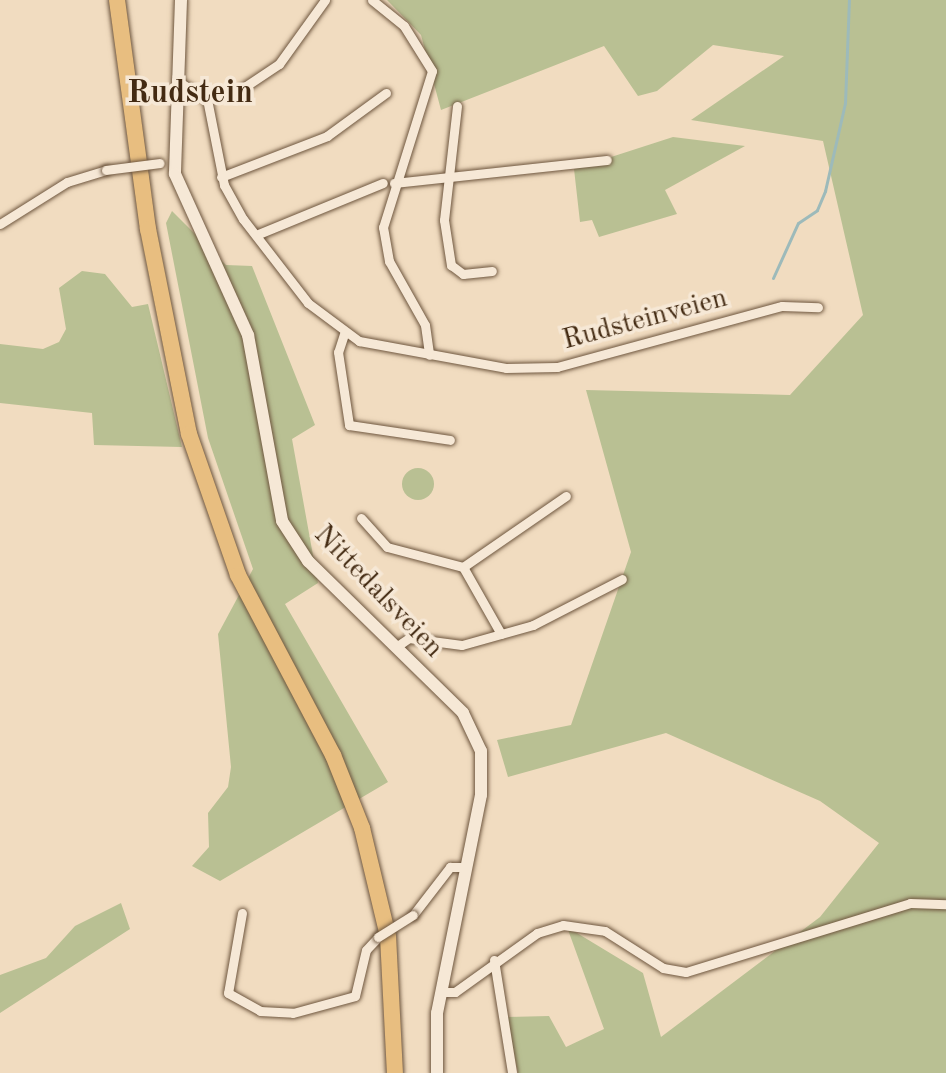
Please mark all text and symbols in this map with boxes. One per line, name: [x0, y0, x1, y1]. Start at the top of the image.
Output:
district label: Rudstein: [127, 75, 253, 113]
street label: Rudsteinveien: [559, 282, 731, 358]
street label: Nittedalsveien: [306, 519, 450, 665]

